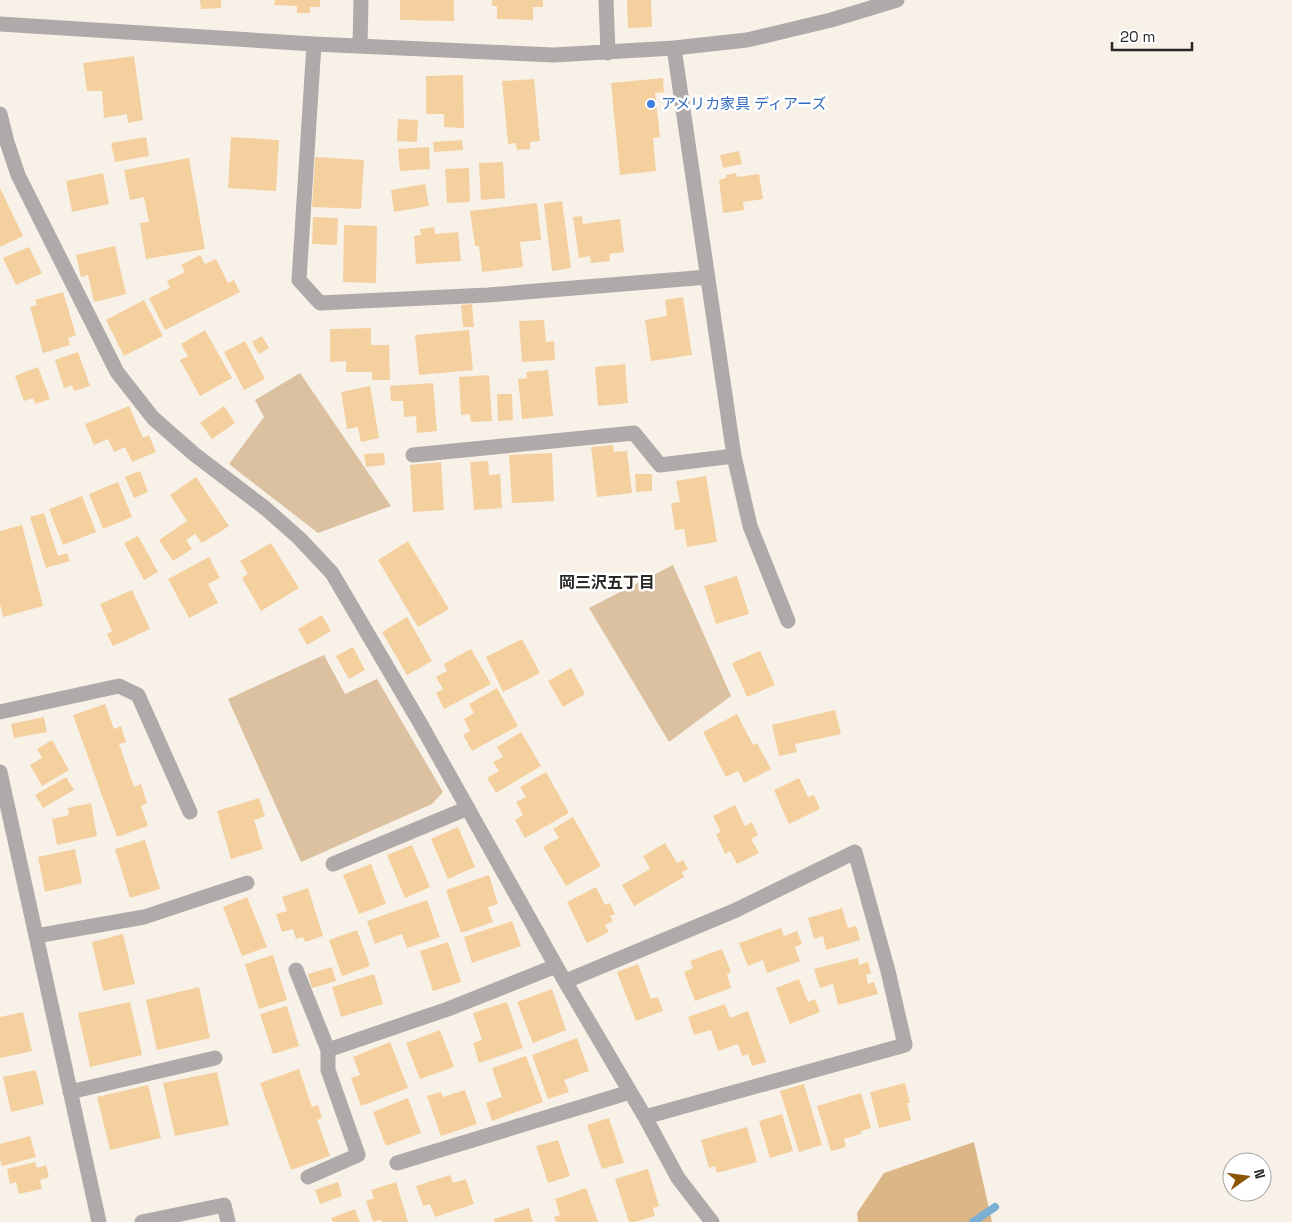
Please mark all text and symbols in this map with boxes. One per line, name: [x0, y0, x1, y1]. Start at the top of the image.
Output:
scale bar: [1112, 20, 1192, 52]
text: 20 m: [1120, 27, 1155, 46]
place label: アメリカ家具 ディアーズ: [661, 94, 826, 113]
marker: アメリカ家具 ディアーズ: [645, 98, 657, 110]
district label: 岡三沢五丁目: [559, 572, 655, 593]
north arrow: [1222, 1152, 1272, 1202]
text: N: [1250, 1167, 1269, 1181]

